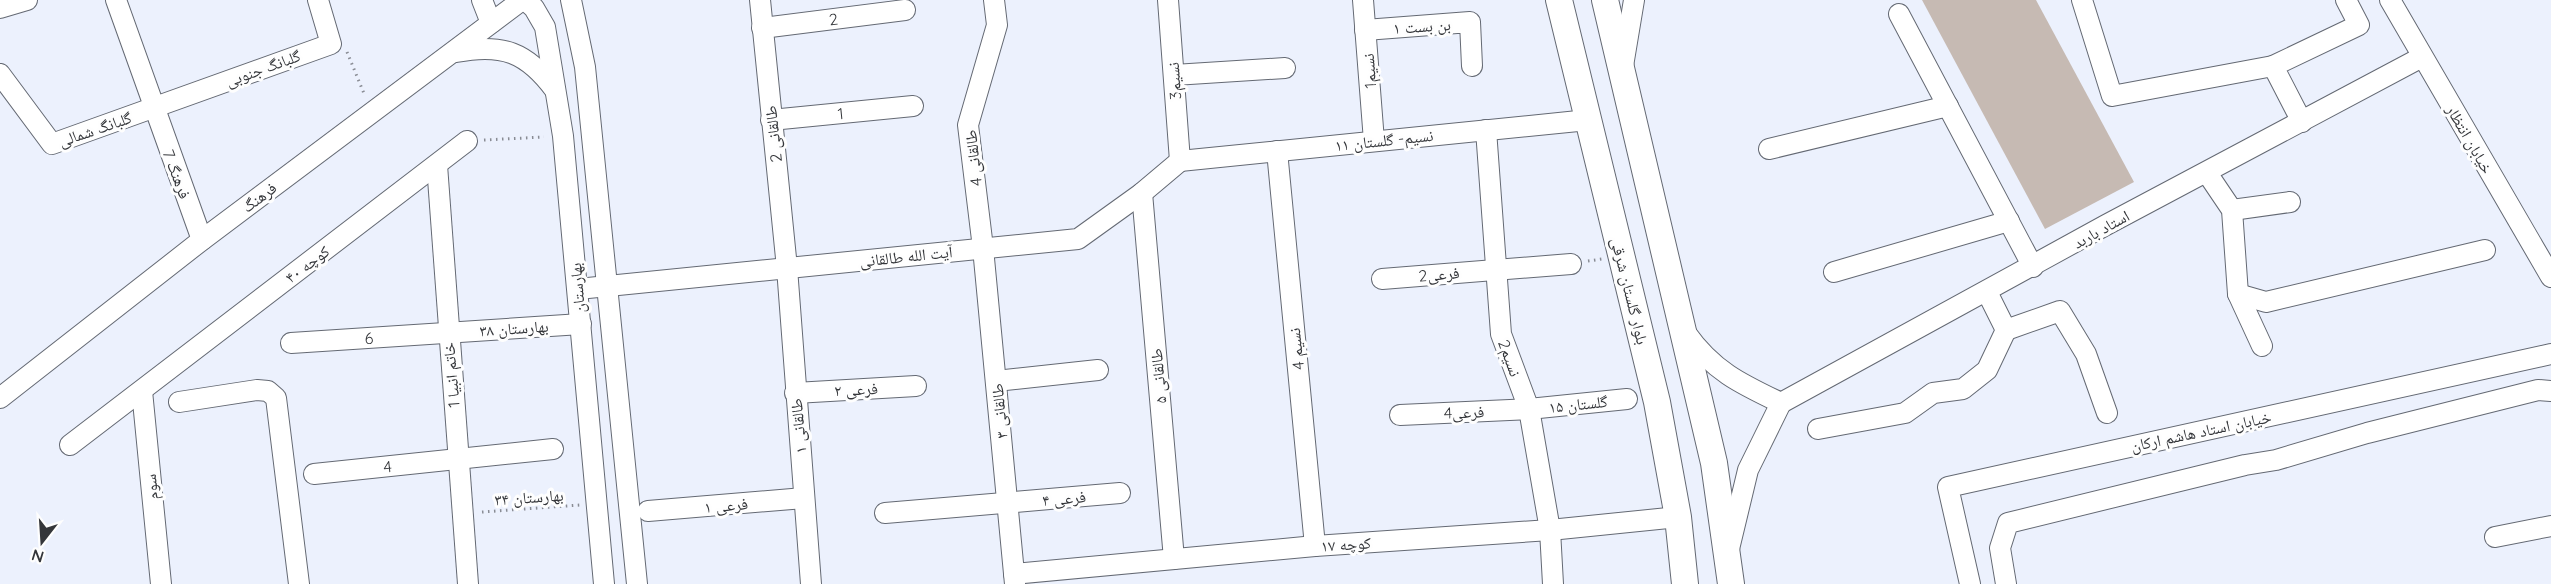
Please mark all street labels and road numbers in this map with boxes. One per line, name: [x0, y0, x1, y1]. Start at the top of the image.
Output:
street label: 2: [828, 9, 839, 29]
street label: بن بست ۱: [1392, 14, 1452, 39]
street label: گلبانگ جنوبی: [223, 45, 304, 92]
street label: نسیم1: [1358, 53, 1381, 89]
street label: نسیم3: [1163, 61, 1186, 100]
street label: خیابان انتظار: [2441, 100, 2498, 178]
street label: 1: [837, 103, 845, 123]
street label: طالقانی 2: [760, 105, 787, 163]
street label: گلبانگ شمالی: [56, 107, 135, 152]
street label: نسیم- گلستان ۱۱: [1334, 125, 1434, 156]
street label: طالقانی 4: [960, 129, 987, 187]
street label: فرهنگ 7: [159, 147, 195, 201]
street label: فرهنگ: [238, 177, 280, 217]
street label: استاد باربد: [2069, 205, 2133, 253]
street label: بلوار گلستان شرقی: [1606, 235, 1653, 347]
street label: کوچه ۴۰: [281, 241, 333, 287]
street label: آیت الله طالقانی: [859, 241, 954, 272]
street label: بهارستان: [565, 262, 590, 314]
street label: فرعی2: [1418, 262, 1460, 287]
street label: بهارستان ۳۸: [479, 316, 549, 341]
street label: نسیم 4: [1284, 327, 1309, 371]
street label: 6: [364, 328, 374, 348]
street label: نسیم2: [1493, 337, 1526, 380]
street label: خاتم انبیا 1: [438, 341, 465, 409]
street label: طالقانی ۵: [1146, 348, 1171, 404]
street label: فرعی ۲: [834, 378, 878, 401]
street label: طالقانی ۳: [987, 383, 1012, 439]
street label: گلستان ۱۵: [1548, 391, 1609, 418]
street label: طالقانی ۱: [786, 398, 811, 454]
street label: فرعی4: [1443, 401, 1485, 424]
street label: خیابان استاد هاشم ارکان: [2129, 406, 2273, 457]
street label: 4: [382, 456, 393, 477]
street label: سوم: [140, 473, 163, 501]
street label: بهارستان ۳۴: [494, 485, 564, 510]
street label: فرعی ۴: [1041, 486, 1087, 511]
street label: فرعی ۱: [703, 493, 749, 518]
street label: کوچه ۱۷: [1320, 532, 1372, 556]

